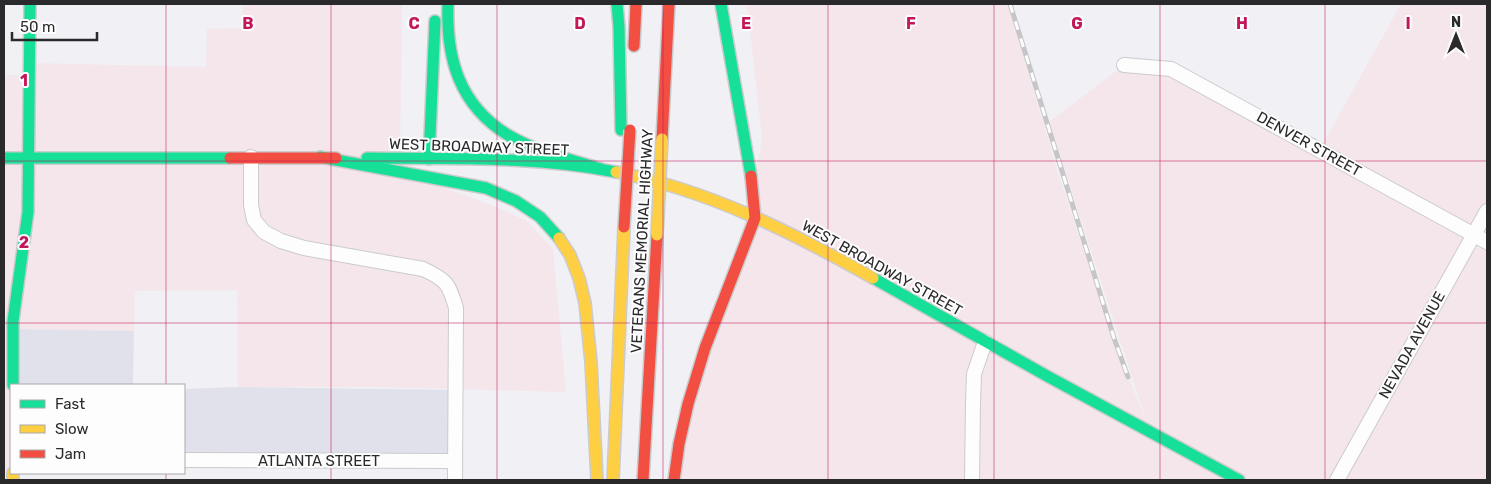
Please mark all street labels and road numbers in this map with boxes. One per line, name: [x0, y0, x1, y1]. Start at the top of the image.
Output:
street label: DENVER STREET: [1254, 108, 1365, 180]
street label: VETERANS MEMORIAL HIGHWAY: [627, 128, 657, 354]
street label: WEST BROADWAY STREET: [388, 135, 570, 159]
street label: WEST BROADWAY STREET: [799, 216, 966, 320]
street label: NEVADA AVENUE: [1375, 288, 1449, 402]
street label: ATLANTA STREET: [258, 452, 380, 470]

